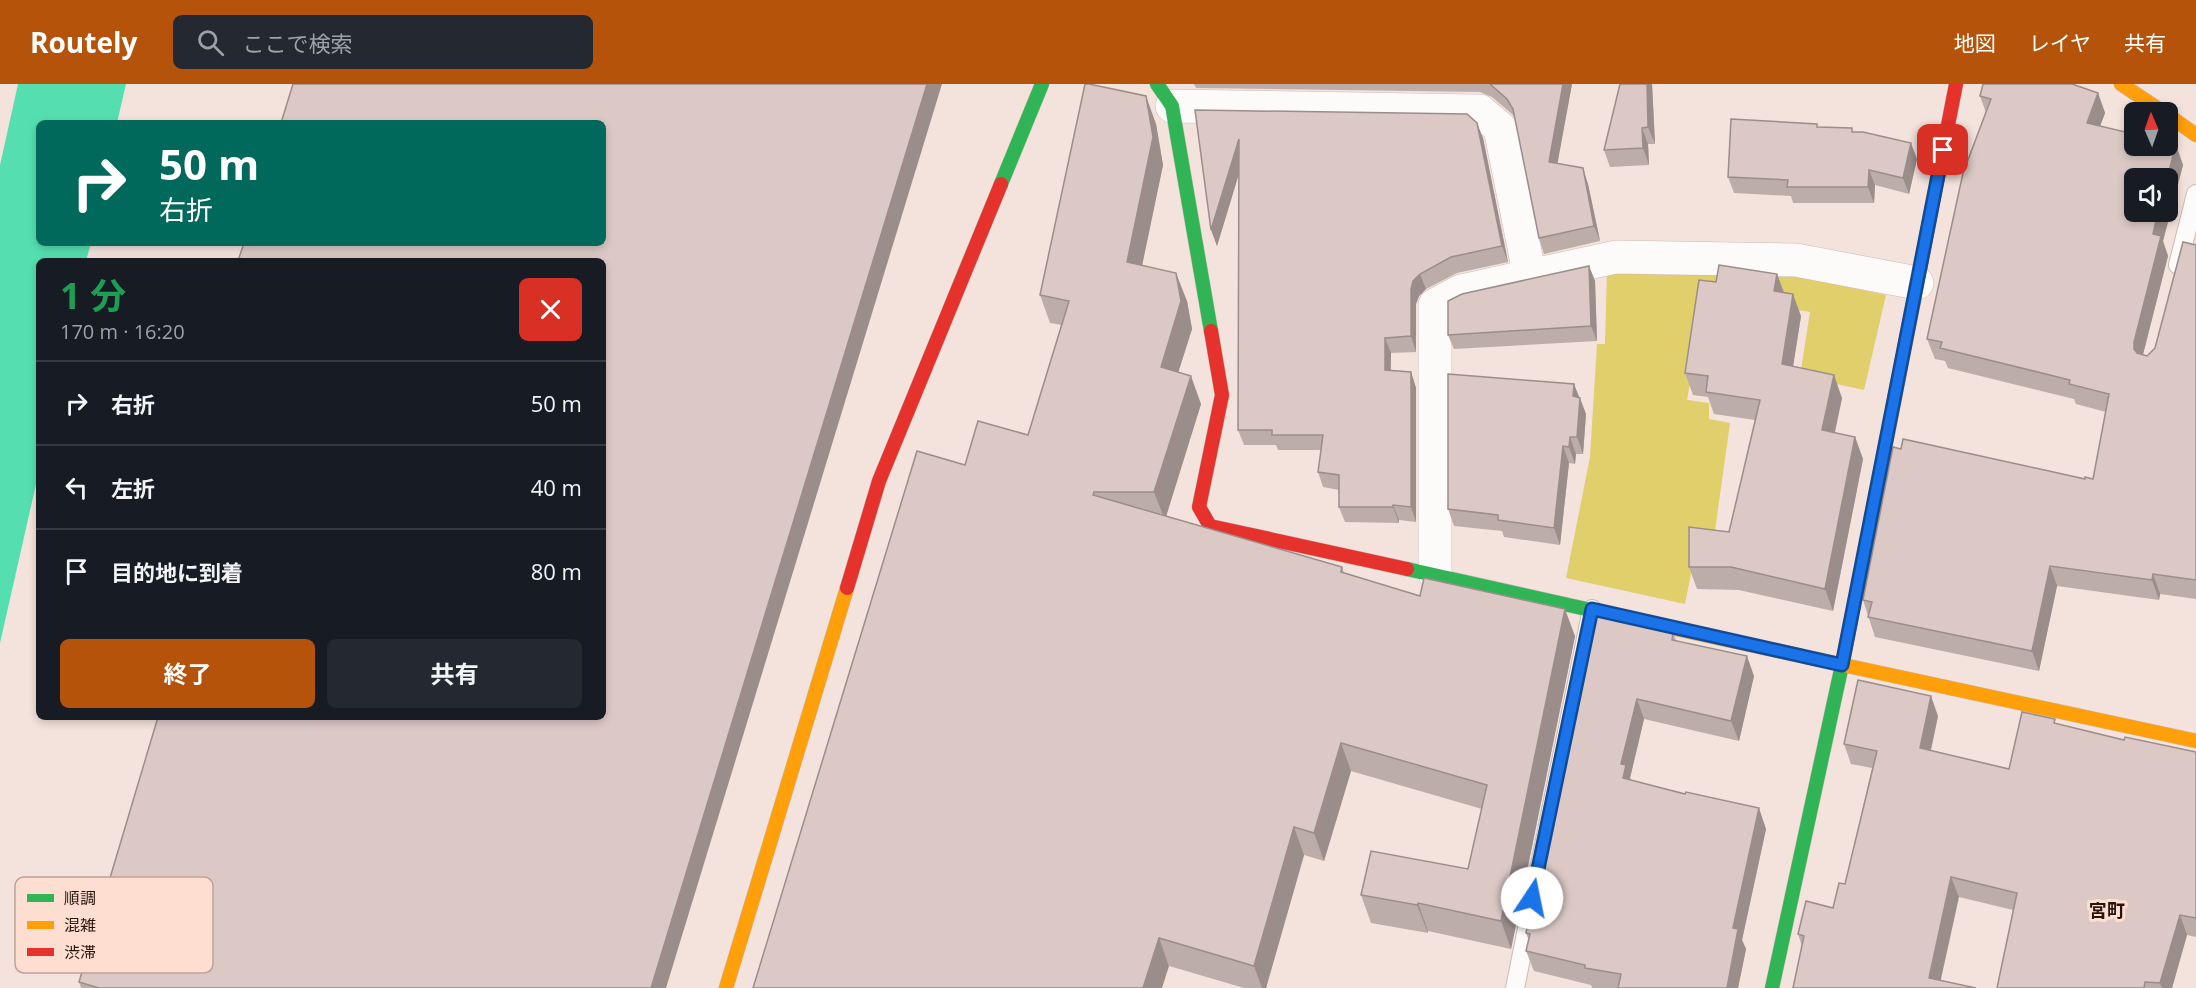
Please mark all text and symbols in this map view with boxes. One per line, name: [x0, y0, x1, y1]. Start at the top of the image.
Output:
search box: [173, 15, 593, 69]
text: Routely: [30, 23, 137, 61]
icon: search: [194, 26, 227, 59]
text: ここで検索: [242, 28, 352, 58]
text: 地図: [1954, 29, 1996, 57]
text: レイヤ: [2029, 29, 2091, 57]
text: 共有: [2124, 29, 2166, 57]
north arrow: [2124, 102, 2178, 156]
map controls: [2124, 102, 2178, 222]
pin: [1917, 124, 1968, 175]
icon: arrive: [1926, 133, 1959, 166]
text: 50 m: [159, 135, 259, 192]
icon: right: [60, 144, 138, 222]
button: sound: [2124, 168, 2178, 222]
text: 右折: [159, 191, 213, 228]
text: 1 分: [60, 271, 126, 320]
button: close: [519, 278, 582, 341]
text: 170 m · 16:20: [60, 318, 185, 345]
icon: right: [60, 387, 93, 420]
text: 50 m: [531, 388, 582, 418]
text: 右折: [111, 389, 155, 419]
icon: left: [60, 471, 93, 504]
text: 40 m: [531, 472, 582, 502]
text: 左折: [111, 473, 155, 503]
icon: arrive: [60, 555, 93, 588]
text: 80 m: [531, 556, 582, 586]
text: 目的地に到着: [111, 557, 243, 587]
button: 終了: [60, 639, 315, 708]
button: 共有: [327, 639, 582, 708]
position arrow: [1500, 866, 1564, 930]
legend: [15, 877, 213, 973]
text: 順調: [64, 887, 96, 909]
district label: 宮町: [2089, 898, 2125, 922]
text: 混雑: [64, 914, 96, 936]
text: 渋滞: [64, 941, 96, 963]

